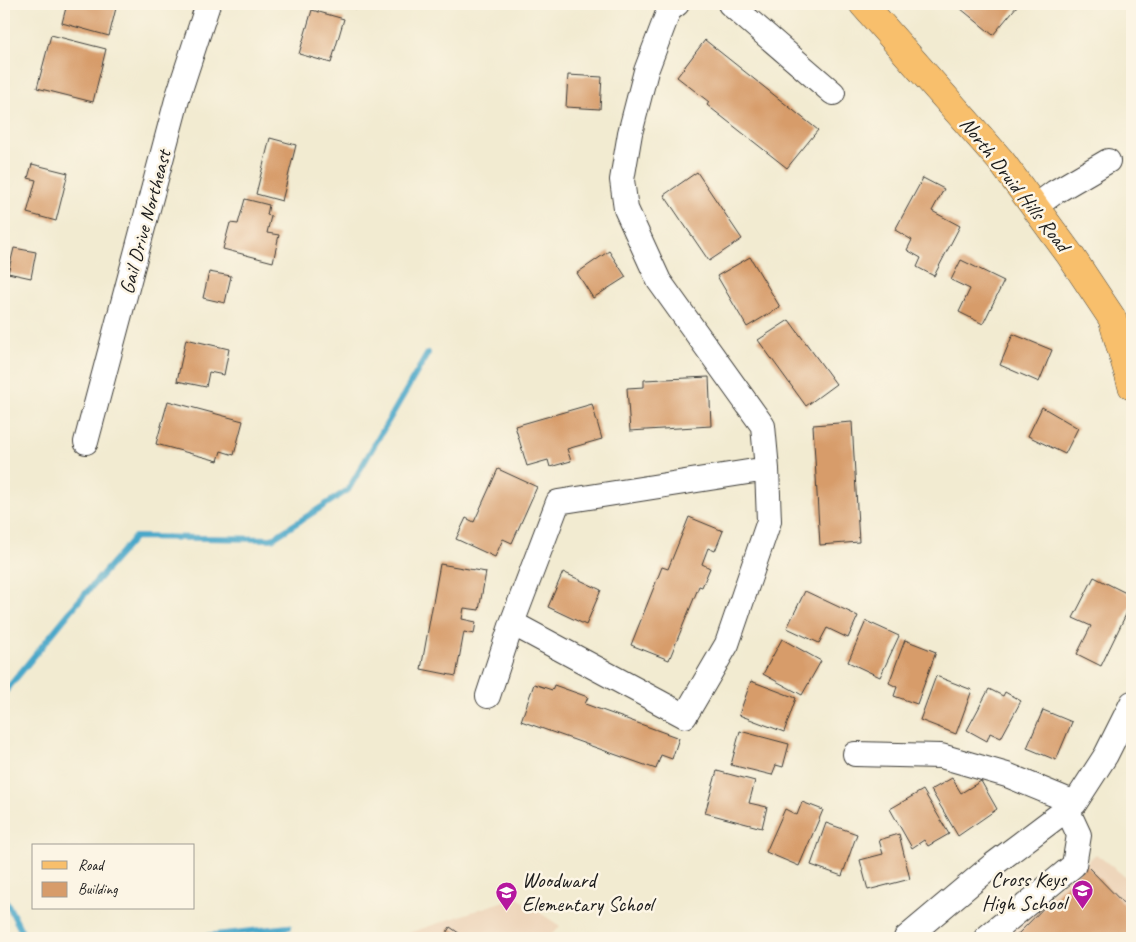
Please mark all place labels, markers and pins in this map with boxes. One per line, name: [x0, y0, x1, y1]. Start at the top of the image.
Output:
place label: Cross Keys High School: [982, 866, 1069, 916]
place label: Woodward Elementary School: [522, 867, 657, 917]
school or university icon: Cross Keys High School: [1070, 879, 1094, 910]
school or university icon: Woodward Elementary School: [494, 880, 518, 911]

